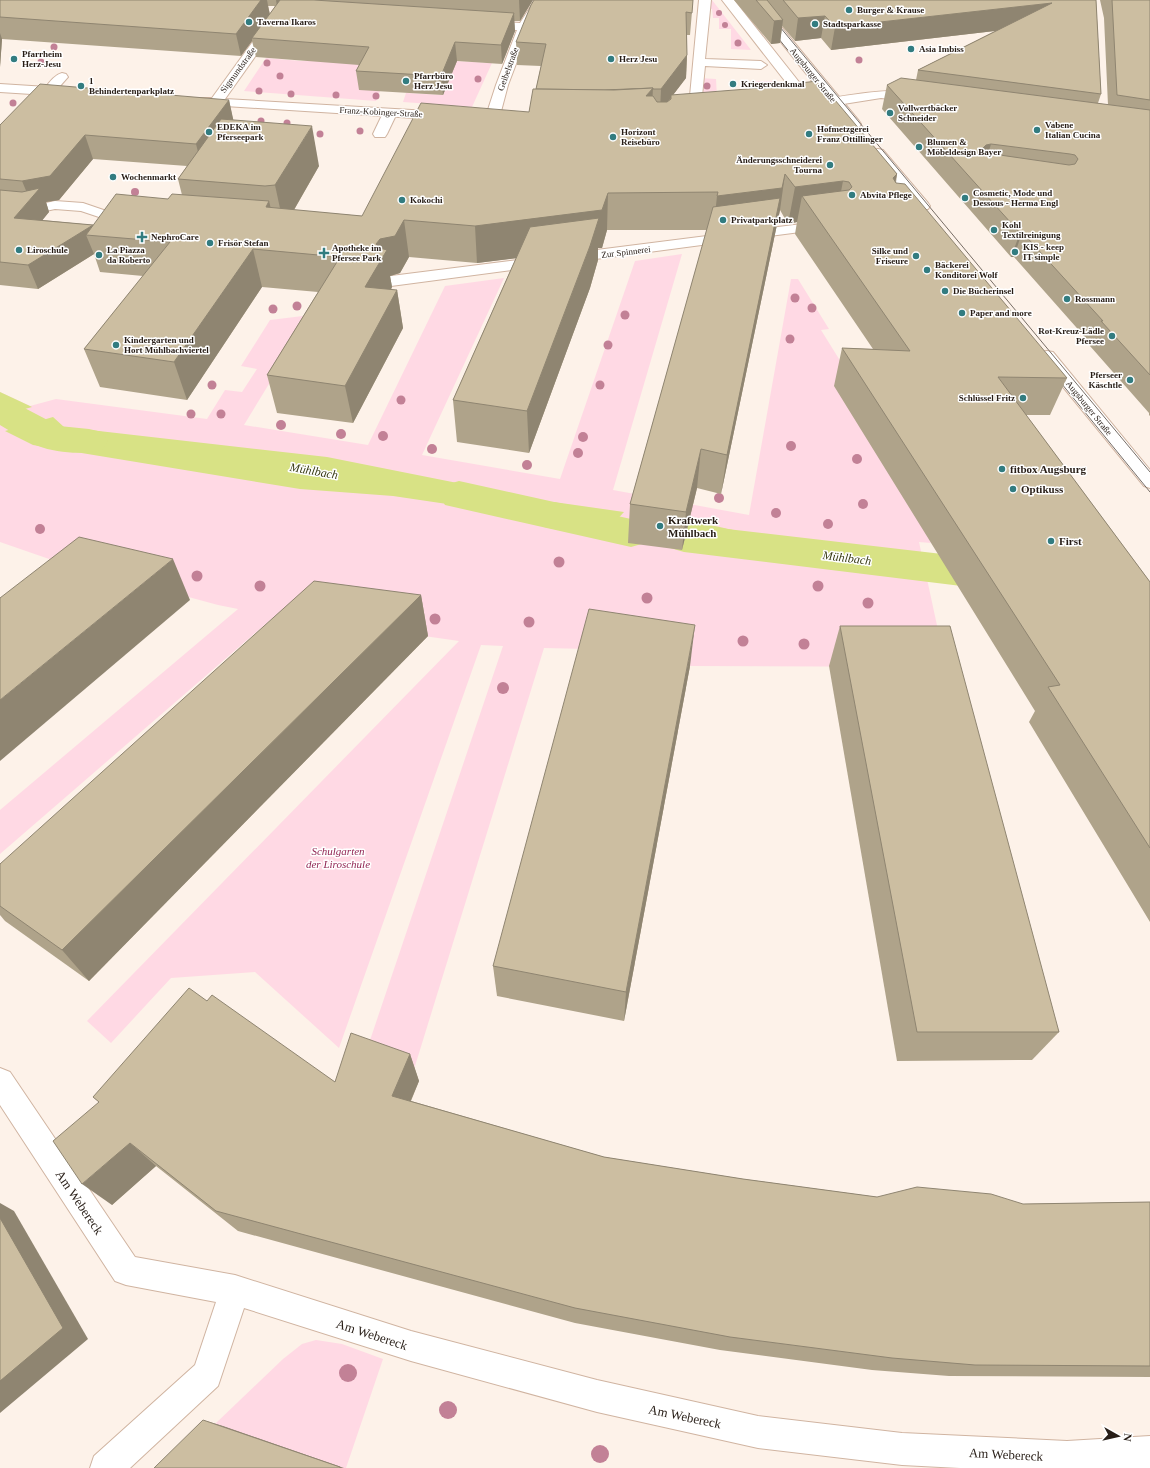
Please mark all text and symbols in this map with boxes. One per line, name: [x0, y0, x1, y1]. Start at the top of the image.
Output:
marker: Burger & Krause: [844, 5, 854, 15]
place label: Burger & Krause: [857, 5, 924, 15]
marker: Taverna Ikaros: [244, 17, 254, 27]
place label: Taverna Ikaros: [257, 17, 316, 27]
marker: Stadtsparkasse: [810, 19, 820, 29]
place label: Stadtsparkasse: [823, 19, 881, 29]
marker: Asia Imbiss: [906, 44, 916, 54]
place label: Asia Imbiss: [919, 44, 964, 54]
street label: Sigmundstraße: [218, 45, 258, 95]
street label: Geibelstraße: [496, 46, 520, 92]
street label: Augsburger Straße: [788, 46, 838, 104]
place label: Pfarrheim Herz-Jesu: [22, 49, 62, 69]
marker: Pfarrheim Herz-Jesu: [9, 54, 19, 64]
marker: Herz Jesu: [606, 54, 616, 64]
place label: Herz Jesu: [619, 54, 657, 64]
place label: Pfarrbüro Herz Jesu: [414, 71, 454, 91]
place label: 1 Behindertenparkplatz: [89, 76, 174, 96]
marker: Pfarrbüro Herz Jesu: [401, 76, 411, 86]
marker: Kriegerdenkmal: [728, 79, 738, 89]
place label: Kriegerdenkmal: [741, 79, 805, 89]
marker: 1 Behindertenparkplatz: [76, 81, 86, 91]
place label: Vollwertbäcker Schneider: [898, 103, 957, 123]
street label: Franz-Kobinger-Straße: [339, 105, 423, 119]
marker: Vollwertbäcker Schneider: [885, 108, 895, 118]
place label: Vabene Italian Cucina: [1045, 120, 1101, 140]
place label: EDEKA im Pferseepark: [217, 122, 263, 142]
place label: Hofmetzgerei Franz Ottillinger: [817, 124, 883, 144]
marker: Vabene Italian Cucina: [1032, 125, 1042, 135]
marker: EDEKA im Pferseepark: [204, 127, 214, 137]
place label: Horizont Reisebüro: [621, 127, 660, 147]
marker: Hofmetzgerei Franz Ottillinger: [804, 129, 814, 139]
marker: Horizont Reisebüro: [608, 132, 618, 142]
place label: Blumen & Möbeldesign Bayer: [927, 137, 1001, 157]
marker: Blumen & Möbeldesign Bayer: [914, 142, 924, 152]
place label: Änderungsschneiderei Tourna: [736, 155, 822, 175]
marker: Änderungsschneiderei Tourna: [825, 160, 835, 170]
marker: Wochenmarkt: [108, 172, 118, 182]
place label: Wochenmarkt: [121, 172, 176, 182]
place label: Cosmetic, Mode und Dessous - Herma Engl: [973, 188, 1059, 208]
marker: Abvita Pflege: [847, 190, 857, 200]
place label: Abvita Pflege: [860, 190, 912, 200]
marker: Cosmetic, Mode und Dessous - Herma Engl: [960, 193, 970, 203]
marker: Kokochi: [397, 195, 407, 205]
place label: Kokochi: [410, 195, 443, 205]
marker: Privatparkplatz: [718, 215, 728, 225]
place label: Privatparkplatz: [731, 215, 793, 225]
place label: Kohl Textilreinigung: [1002, 220, 1061, 240]
marker: Kohl Textilreinigung: [989, 225, 999, 235]
marker: NephroCare: [136, 231, 148, 243]
place label: NephroCare: [151, 232, 199, 242]
marker: Frisör Stefan: [205, 238, 215, 248]
place label: Frisör Stefan: [218, 238, 269, 248]
place label: KIS - keep IT simple: [1023, 242, 1064, 262]
place label: Apotheke im Pfersee Park: [332, 243, 382, 263]
street label: Zur Spinnerei: [601, 244, 652, 260]
marker: Liroschule: [14, 245, 24, 255]
place label: Liroschule: [27, 245, 68, 255]
place label: La Piazza da Roberto: [107, 245, 151, 265]
place label: Silke und Friseure: [872, 246, 908, 266]
marker: KIS - keep IT simple: [1010, 247, 1020, 257]
marker: Apotheke im Pfersee Park: [319, 248, 329, 258]
marker: La Piazza da Roberto: [94, 250, 104, 260]
marker: Silke und Friseure: [911, 251, 921, 261]
place label: Bäckerei Konditorei Wolf: [935, 260, 998, 280]
marker: Bäckerei Konditorei Wolf: [922, 265, 932, 275]
marker: Die Bücherinsel: [940, 286, 950, 296]
place label: Die Bücherinsel: [953, 286, 1014, 296]
marker: Rossmann: [1062, 294, 1072, 304]
place label: Rossmann: [1075, 294, 1115, 304]
marker: Paper and more: [957, 308, 967, 318]
place label: Paper and more: [970, 308, 1032, 318]
place label: Rot-Kreuz-Lädle Pfersee: [1038, 326, 1104, 346]
marker: Rot-Kreuz-Lädle Pfersee: [1107, 331, 1117, 341]
place label: Kindergarten und Hort Mühlbachviertel: [124, 335, 209, 355]
marker: Kindergarten und Hort Mühlbachviertel: [111, 340, 121, 350]
place label: Pferseer Käschtle: [1089, 370, 1122, 390]
marker: Pferseer Käschtle: [1125, 375, 1135, 385]
street label: Augsburger Straße: [1064, 379, 1114, 437]
place label: Schlüssel Fritz: [959, 393, 1015, 403]
marker: Schlüssel Fritz: [1018, 393, 1028, 403]
water label: Mühlbach: [288, 460, 339, 482]
place label: fitbox Augsburg: [1010, 463, 1087, 475]
marker: fitbox Augsburg: [997, 464, 1007, 474]
place label: Optikuss: [1021, 483, 1064, 495]
marker: Optikuss: [1008, 484, 1018, 494]
place label: Kraftwerk Mühlbach: [668, 514, 719, 539]
marker: Kraftwerk Mühlbach: [655, 521, 665, 531]
place label: First: [1059, 535, 1082, 547]
marker: First: [1046, 536, 1056, 546]
water label: Mühlbach: [821, 548, 872, 568]
park label: Schulgarten der Liroschule: [306, 845, 370, 870]
street label: Am Webereck: [53, 1167, 107, 1238]
street label: Am Webereck: [334, 1316, 410, 1353]
street label: Am Webereck: [647, 1401, 723, 1432]
north arrow: [1098, 1416, 1138, 1456]
text: N: [1121, 1433, 1134, 1442]
street label: Am Webereck: [969, 1445, 1044, 1464]

